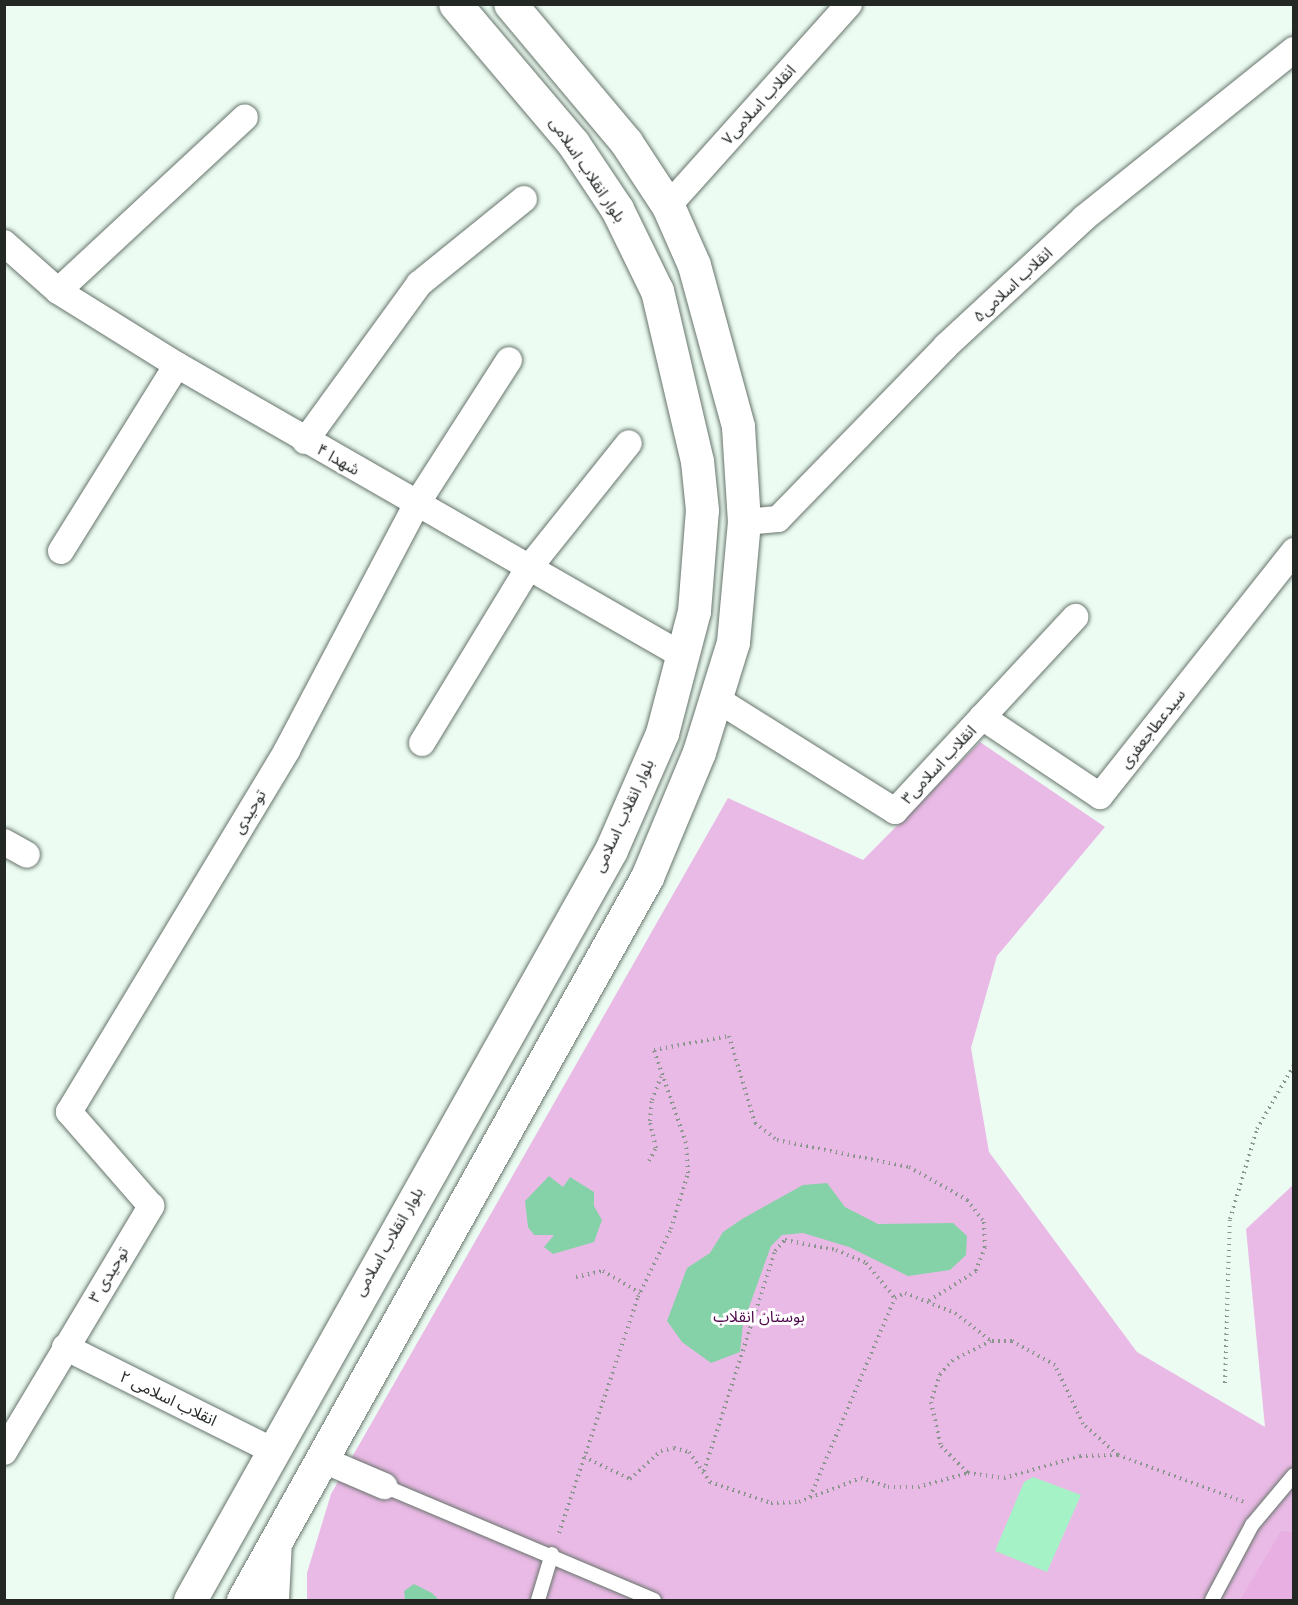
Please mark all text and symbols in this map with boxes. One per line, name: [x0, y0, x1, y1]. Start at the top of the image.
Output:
street label: انقلاب اسلامی۷: [718, 61, 800, 149]
street label: بلوار انقلاب اسلامی: [545, 114, 629, 226]
street label: انقلاب اسلامی۵: [970, 244, 1056, 326]
street label: شهدا ۴: [313, 440, 363, 480]
street label: سیدعطاجعفری: [1116, 686, 1190, 772]
street label: انقلاب اسلامی۳: [898, 722, 980, 808]
street label: بلوار انقلاب اسلامی: [589, 756, 659, 876]
street label: توحیدی: [229, 786, 271, 838]
street label: بلوار انقلاب اسلامی: [350, 1184, 428, 1300]
street label: توحیدی ۳: [85, 1244, 133, 1306]
park label: بوستان انقلاب: [713, 1307, 805, 1327]
street label: انقلاب اسلامی ۲: [116, 1367, 220, 1431]

